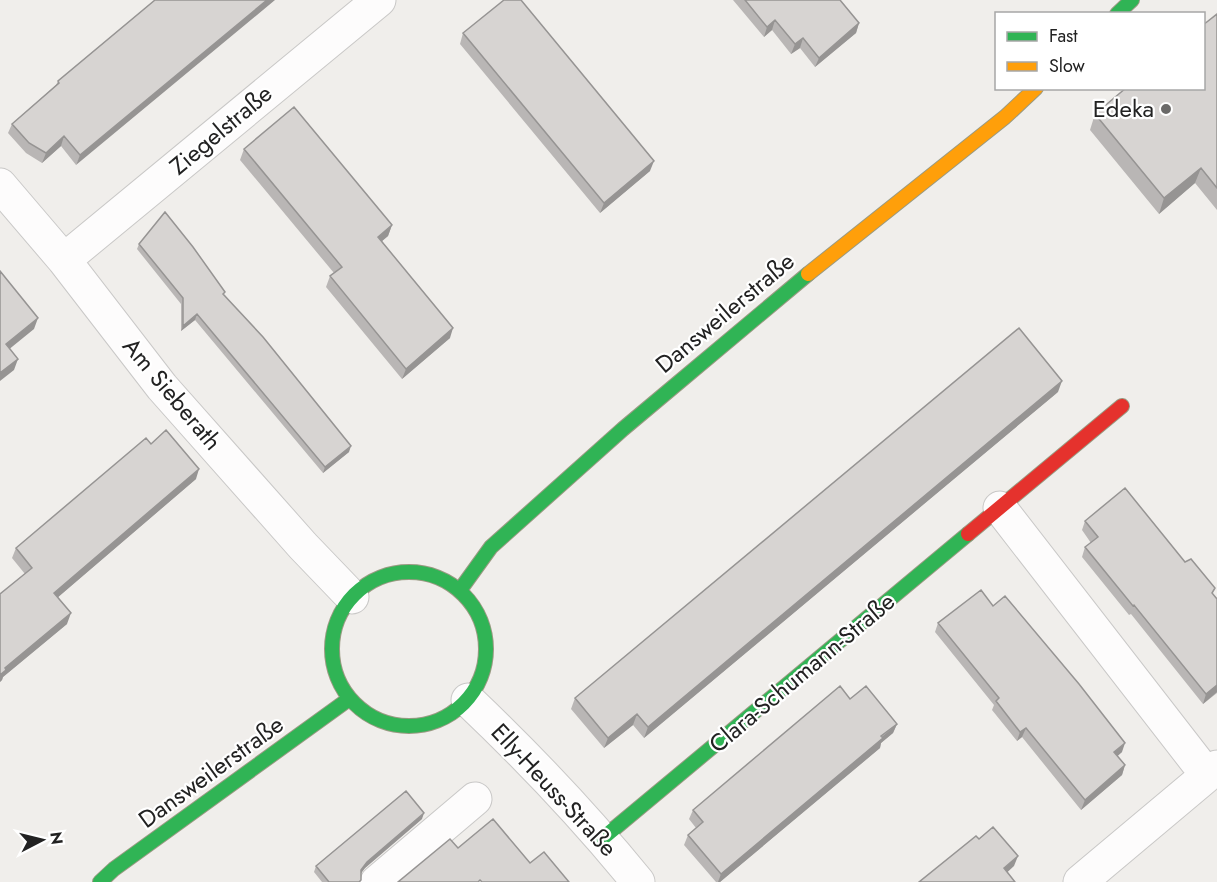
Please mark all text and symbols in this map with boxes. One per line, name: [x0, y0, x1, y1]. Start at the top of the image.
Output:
legend: [995, 12, 1205, 90]
text: Fast: [1049, 23, 1078, 49]
text: Slow: [1049, 53, 1086, 79]
street label: Ziegelstraße: [162, 76, 280, 183]
place label: Edeka: [1093, 91, 1154, 126]
marker: Edeka: [1159, 102, 1173, 116]
street label: Dansweilerstraße: [648, 244, 802, 381]
street label: Am Sieberath: [115, 330, 230, 458]
street label: Clara-Schumann-Straße: [701, 584, 902, 761]
street label: Dansweilerstraße: [131, 707, 290, 836]
street label: Elly-Heuss-Straße: [483, 715, 625, 864]
north arrow: [12, 810, 72, 870]
text: N: [44, 831, 69, 846]

